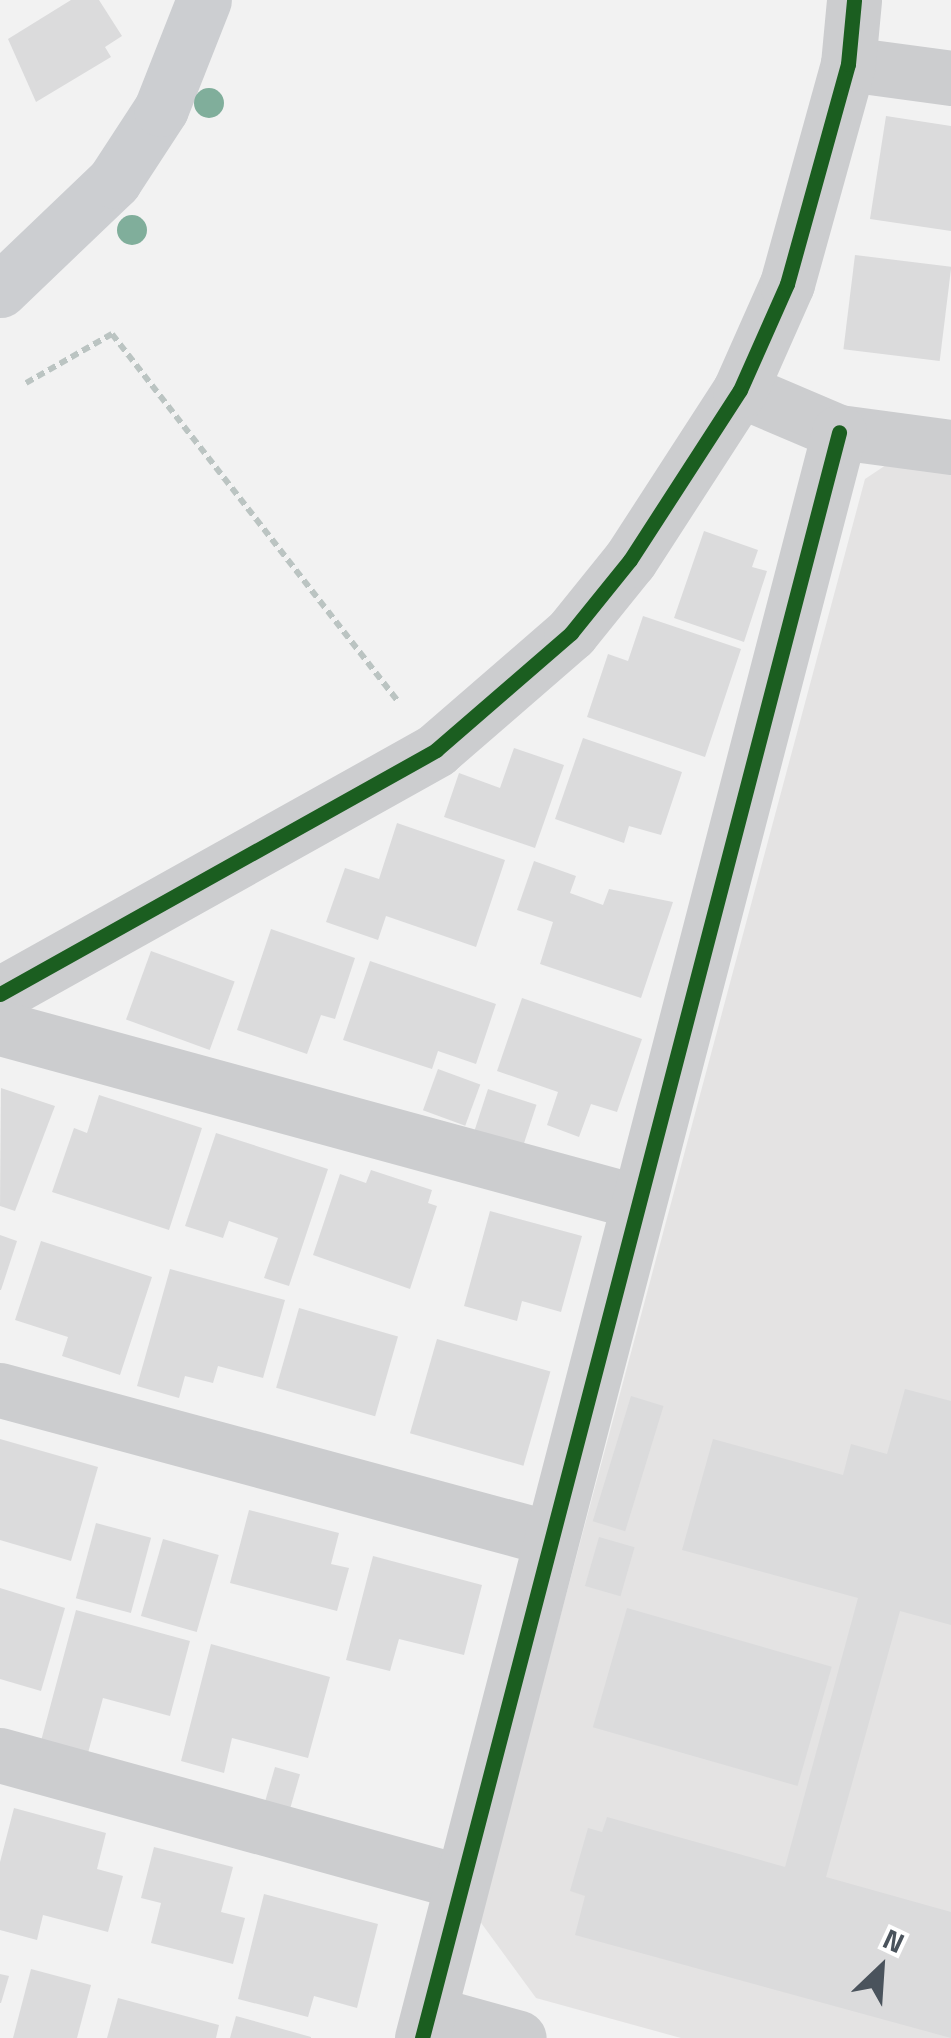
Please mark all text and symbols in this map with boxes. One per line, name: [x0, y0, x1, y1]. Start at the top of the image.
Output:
text: N: [876, 1917, 912, 1964]
north arrow: [831, 1918, 931, 2018]

